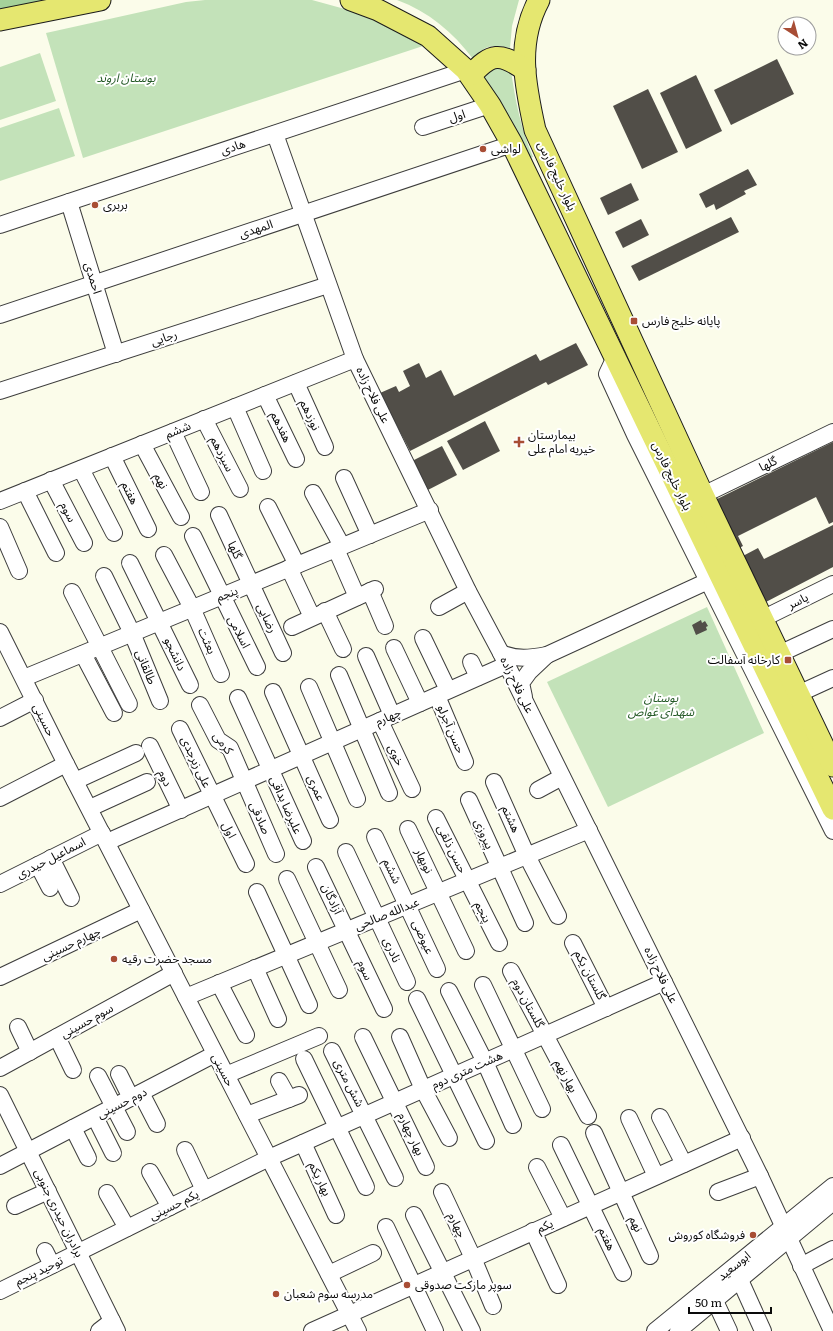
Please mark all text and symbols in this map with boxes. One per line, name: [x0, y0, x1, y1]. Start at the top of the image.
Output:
north arrow: [777, 16, 817, 56]
text: N: [795, 36, 812, 54]
park label: بوستان اروند: [96, 68, 156, 86]
street label: اول: [446, 104, 467, 126]
street label: هادی: [218, 134, 248, 159]
street label: بلوار خلیج فارس: [533, 138, 582, 214]
place label: لواشی: [491, 139, 521, 157]
marker: لواشی: [478, 144, 488, 154]
place label: بربری: [103, 195, 128, 213]
marker: بربری: [90, 200, 100, 210]
street label: المهدی: [236, 214, 275, 242]
street label: احمدی: [81, 260, 107, 296]
place label: پایانه خلیج فارس: [642, 311, 720, 330]
marker: پایانه خلیج فارس: [629, 316, 639, 326]
street label: رجایی: [148, 324, 179, 350]
street label: علی فلاح زاده: [352, 363, 395, 426]
street label: نوزدهم: [295, 396, 326, 433]
street label: هفدهم: [266, 408, 297, 446]
street label: ششم: [162, 416, 194, 443]
place label: بیمارستان خیریه امام علی: [528, 425, 595, 458]
street label: سیزدهم: [205, 433, 239, 475]
marker: بیمارستان خیریه امام علی: [513, 436, 525, 448]
street label: بلوار خلیج فارس: [647, 438, 697, 514]
street label: گلها: [755, 451, 781, 475]
street label: نهم: [149, 469, 174, 492]
street label: هفتم: [117, 478, 144, 508]
street label: سوم: [55, 498, 82, 525]
street label: گلها: [224, 538, 248, 563]
street label: پنجم: [213, 581, 241, 606]
street label: یاسر: [783, 587, 811, 613]
street label: رضایی: [253, 600, 283, 635]
street label: اسلامی: [224, 612, 256, 651]
street label: بعثت: [194, 625, 222, 657]
street label: دانشجو: [160, 634, 192, 674]
street label: طالقانی: [132, 646, 162, 687]
place label: کارخانه آسفالت: [708, 650, 781, 668]
street label: علی فلاح زاده: [496, 653, 539, 716]
marker: کارخانه آسفالت: [783, 655, 793, 665]
park label: بوستان شهدای غواص: [628, 688, 695, 720]
street label: حسینی: [29, 700, 61, 739]
street label: حسن آجرلو: [434, 701, 470, 756]
street label: چهارم: [372, 702, 404, 731]
street label: کرمی: [209, 727, 239, 758]
street label: علی زبرجدی: [177, 733, 217, 790]
street label: خوی: [384, 741, 410, 768]
street label: دوم: [153, 766, 178, 790]
street label: عمری: [303, 772, 331, 804]
street label: علیرضا بداقی: [266, 773, 308, 837]
street label: صادقی: [246, 798, 276, 837]
street label: هشتم: [497, 802, 526, 836]
street label: پیروزی: [470, 815, 500, 852]
street label: اول: [218, 818, 242, 841]
street label: حسن ذلقی: [433, 821, 472, 876]
street label: اسماعیل حیدری: [13, 832, 89, 882]
street label: نوبهار: [411, 844, 439, 876]
street label: ششم: [378, 855, 407, 887]
street label: آزادگان: [318, 880, 348, 917]
street label: عبدالله صالحی: [352, 892, 422, 934]
street label: پنجم: [470, 898, 497, 926]
street label: عیوضی: [408, 917, 439, 957]
street label: چهارم حسینی: [38, 922, 104, 966]
street label: نادری: [379, 934, 406, 965]
street label: علی فلاح زاده: [640, 943, 683, 1006]
street label: گلستان یکم: [570, 947, 612, 1004]
place label: مسجد حضرت رقیه: [122, 949, 212, 967]
marker: مسجد حضرت رقیه: [109, 954, 119, 964]
street label: سوم: [352, 956, 378, 983]
street label: گلستان دوم: [507, 974, 550, 1032]
street label: سوم حسینی: [57, 998, 117, 1043]
street label: هشت متری دوم: [428, 1045, 506, 1094]
street label: حسینی: [208, 1050, 240, 1089]
street label: شش متری: [330, 1055, 370, 1110]
street label: بهار نهم: [550, 1056, 583, 1096]
street label: دوم حسینی: [93, 1082, 150, 1123]
street label: بهار چهارم: [393, 1109, 430, 1159]
street label: بهار یکم: [304, 1158, 337, 1199]
street label: برادران حیدری جنوبی: [31, 1165, 89, 1260]
street label: یکم حسینی: [146, 1184, 202, 1225]
street label: چهارم: [443, 1209, 472, 1241]
street label: نهم: [624, 1212, 648, 1235]
street label: یکم: [533, 1213, 556, 1238]
street label: هفتم: [594, 1224, 621, 1254]
place label: فروشگاه کوروش: [668, 1225, 745, 1243]
marker: فروشگاه کوروش: [748, 1230, 758, 1240]
street label: ابوسعید: [713, 1246, 754, 1284]
street label: توحید پنجم: [11, 1250, 67, 1290]
place label: سوپر مارکت صدوقی: [415, 1275, 512, 1293]
marker: سوپر مارکت صدوقی: [402, 1280, 412, 1290]
place label: مدرسه سوم شعبان: [284, 1284, 373, 1303]
marker: مدرسه سوم شعبان: [271, 1289, 281, 1299]
scale bar: [689, 1289, 771, 1315]
text: 50 m: [695, 1293, 722, 1311]

